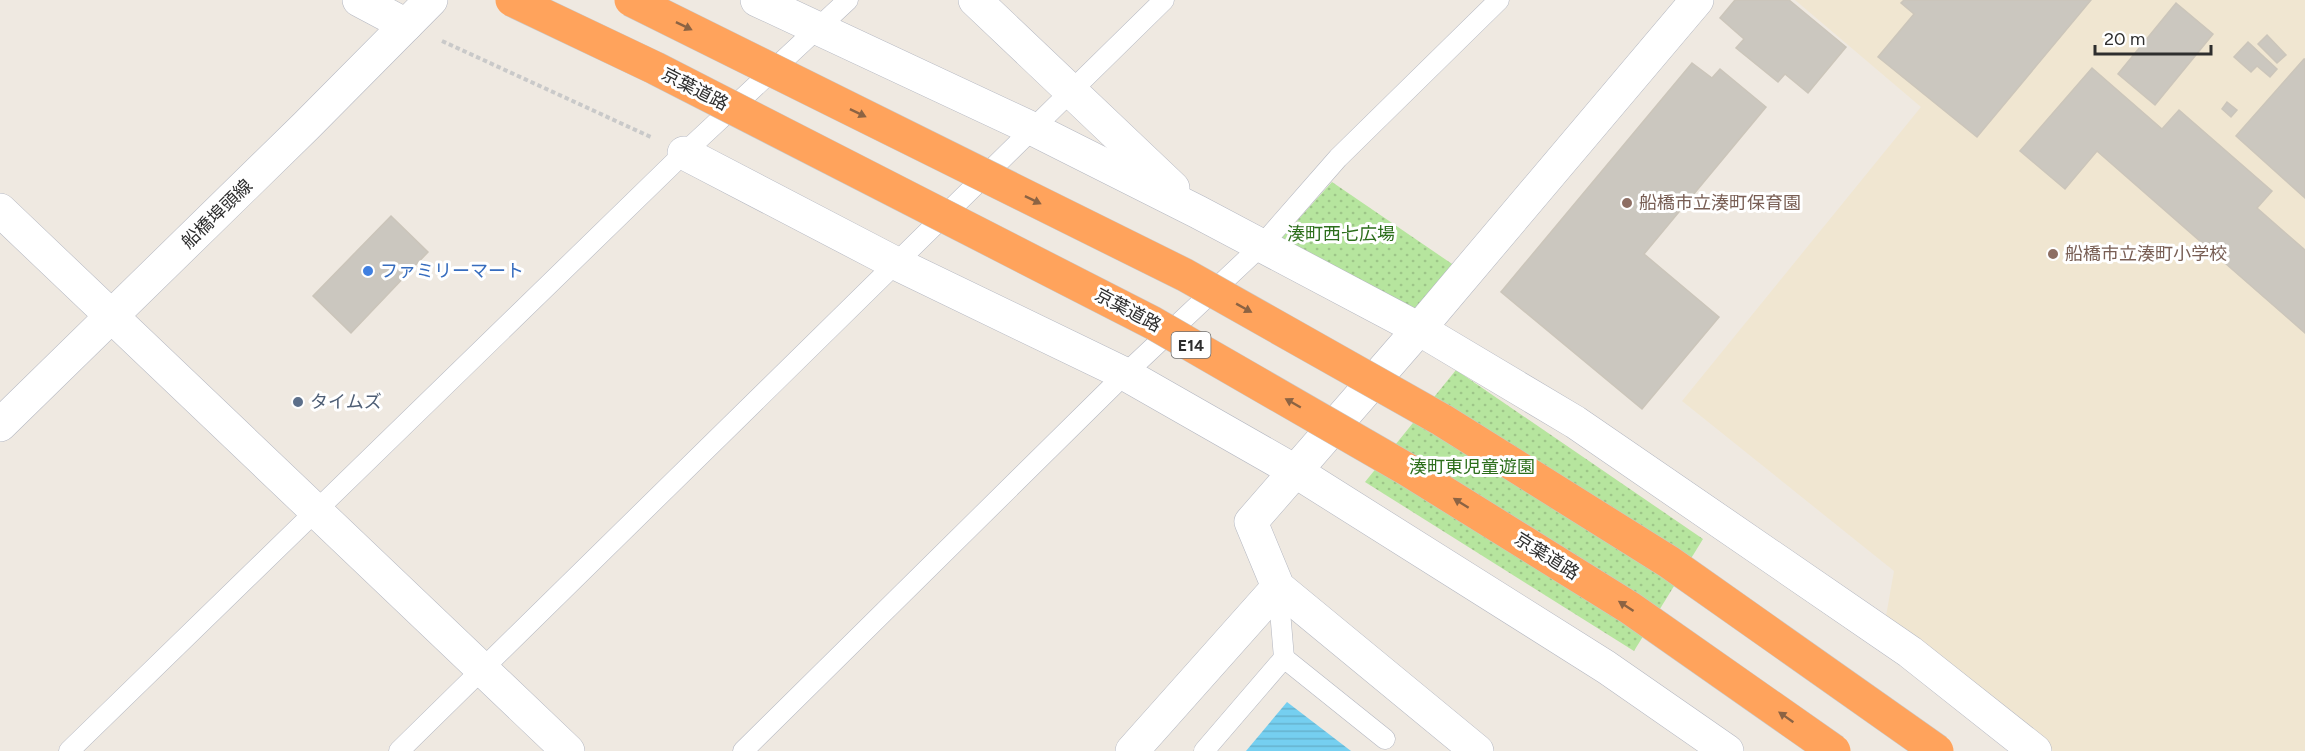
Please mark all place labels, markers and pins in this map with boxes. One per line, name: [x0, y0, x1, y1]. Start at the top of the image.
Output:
place label: 船橋市立湊町保育園: [1639, 192, 1801, 214]
marker: 船橋市立湊町保育園: [1620, 196, 1634, 210]
place label: 船橋市立湊町小学校: [2065, 243, 2227, 265]
marker: 船橋市立湊町小学校: [2046, 247, 2060, 261]
place label: ファミリーマート: [380, 260, 524, 282]
marker: ファミリーマート: [361, 264, 375, 278]
place label: タイムズ: [310, 391, 382, 413]
marker: タイムズ: [291, 395, 305, 409]

